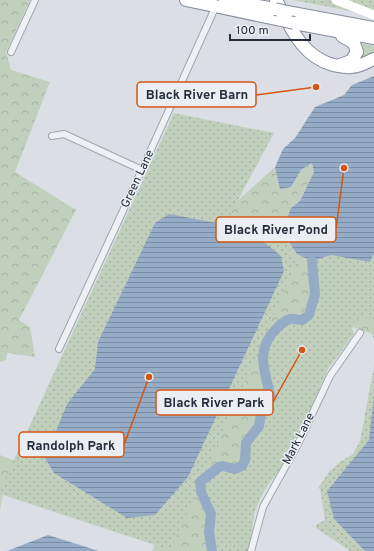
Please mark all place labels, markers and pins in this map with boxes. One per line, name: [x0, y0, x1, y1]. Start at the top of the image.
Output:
callout: Black River Barn: [137, 82, 256, 107]
callout: Black River Pond: [216, 217, 336, 242]
callout: Black River Park: [156, 390, 273, 415]
callout: Randolph Park: [19, 432, 124, 457]

